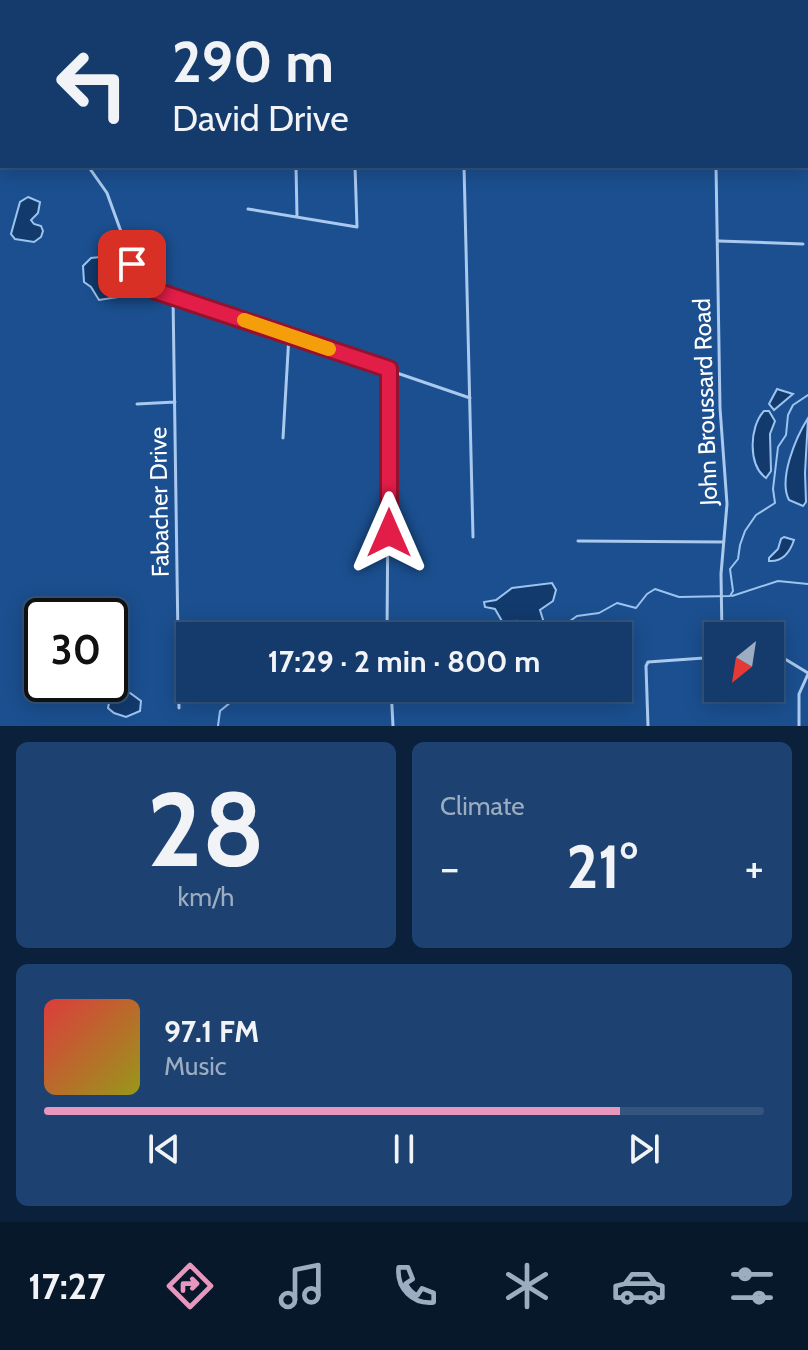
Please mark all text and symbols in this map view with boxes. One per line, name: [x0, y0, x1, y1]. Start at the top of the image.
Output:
text: 290 m: [172, 28, 334, 96]
icon: left: [40, 32, 144, 136]
text: David Drive: [172, 96, 349, 140]
pin: [98, 230, 166, 298]
icon: arrive: [110, 242, 154, 286]
street label: John Broussard Road: [687, 298, 723, 507]
street label: Fabacher Drive: [143, 426, 175, 578]
position arrow: [347, 491, 431, 575]
speed limit sign: 30: [24, 598, 128, 702]
north arrow: [704, 622, 784, 702]
map controls: [704, 622, 784, 702]
text: 17:29 · 2 min · 800 m: [268, 643, 540, 680]
text: 28: [147, 766, 265, 892]
text: Climate: [440, 790, 525, 822]
text: 21°: [566, 830, 638, 903]
text: −: [440, 841, 459, 894]
text: +: [745, 841, 764, 894]
text: km/h: [178, 881, 234, 913]
text: 97.1 FM: [164, 1013, 259, 1050]
text: Music: [164, 1050, 227, 1082]
icon: previous: [142, 1127, 186, 1171]
icon: pause: [382, 1127, 426, 1171]
icon: next: [622, 1127, 666, 1171]
icon: directions: [162, 1258, 218, 1314]
icon: music: [274, 1258, 330, 1314]
icon: phone: [387, 1258, 443, 1314]
icon: climate: [499, 1258, 555, 1314]
icon: car: [611, 1258, 667, 1314]
icon: filters: [724, 1258, 780, 1314]
text: 17:27: [28, 1264, 105, 1308]

